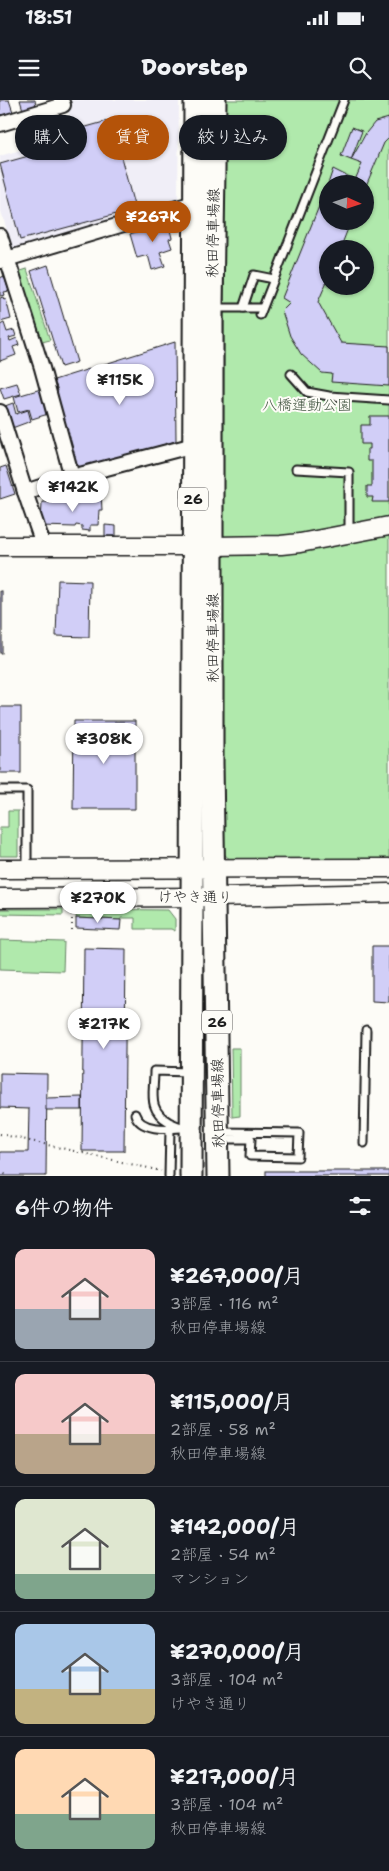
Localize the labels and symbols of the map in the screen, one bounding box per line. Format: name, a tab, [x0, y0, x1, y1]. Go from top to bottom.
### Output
north arrow	[319, 175, 374, 230]
street label: 秋田停車場線	[202, 188, 224, 278]
pin: ¥267K	[118, 200, 188, 243]
pin: ¥115K	[85, 364, 155, 406]
park label: 八橋運動公園	[262, 395, 352, 415]
pin: ¥142K	[38, 470, 108, 513]
road number: 26	[178, 488, 208, 510]
street label: 秋田停車場線	[203, 593, 223, 683]
pin: ¥308K	[69, 722, 139, 765]
pin: ¥270K	[63, 882, 133, 924]
street label: けやき通り	[157, 887, 233, 907]
pin: ¥217K	[69, 1008, 139, 1050]
road number: 26	[202, 1010, 232, 1034]
street label: 秋田停車場線	[207, 1058, 229, 1148]

